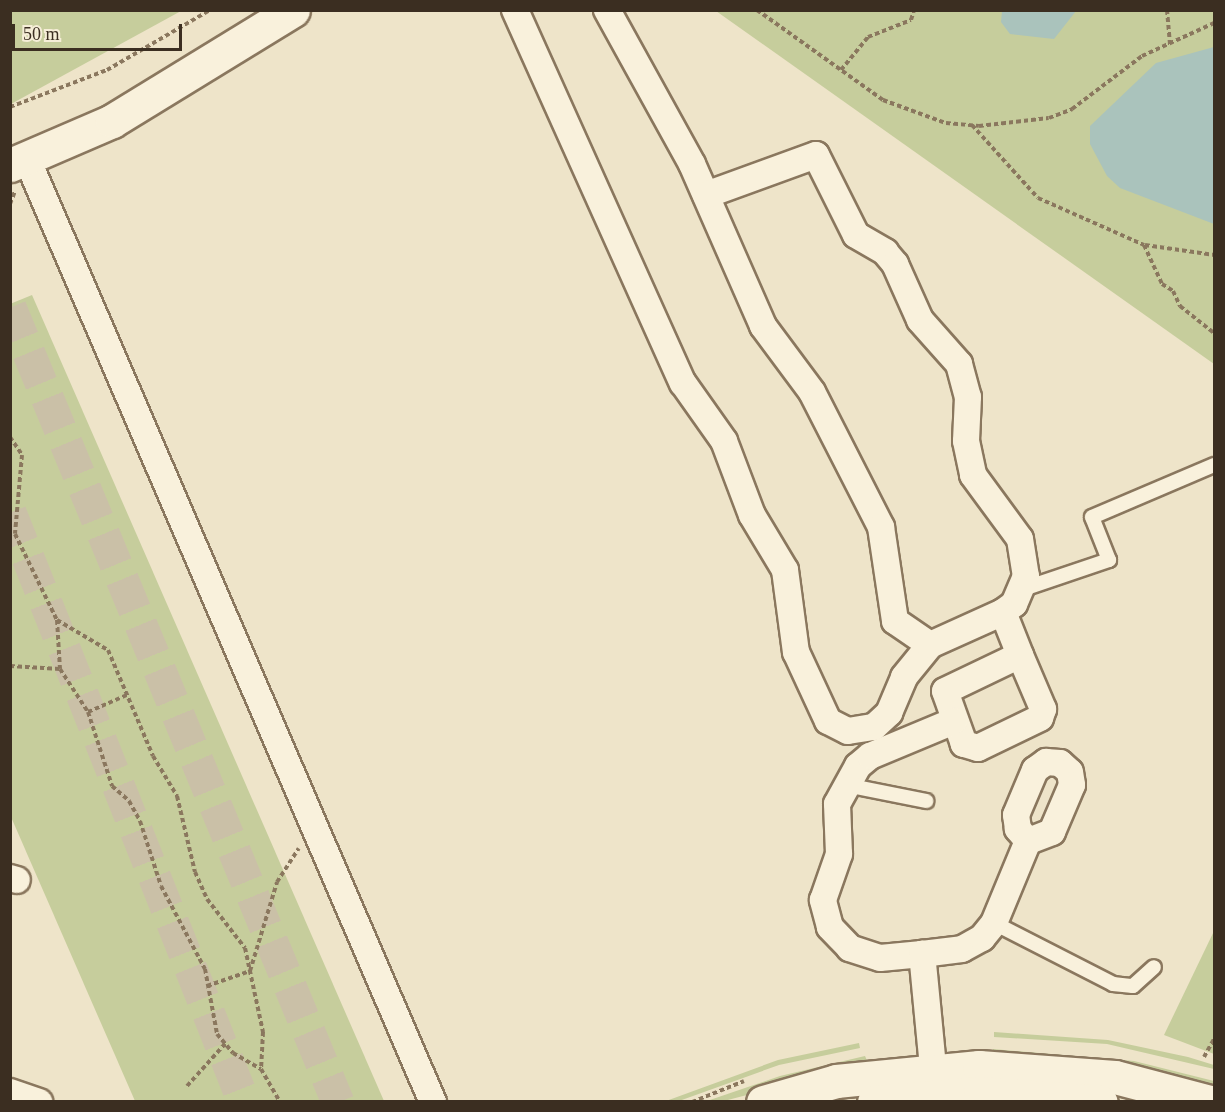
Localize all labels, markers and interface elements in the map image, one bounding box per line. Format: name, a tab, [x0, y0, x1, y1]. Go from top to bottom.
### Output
scale bar	[15, 12, 184, 50]
text: 50 m	[23, 24, 60, 44]

